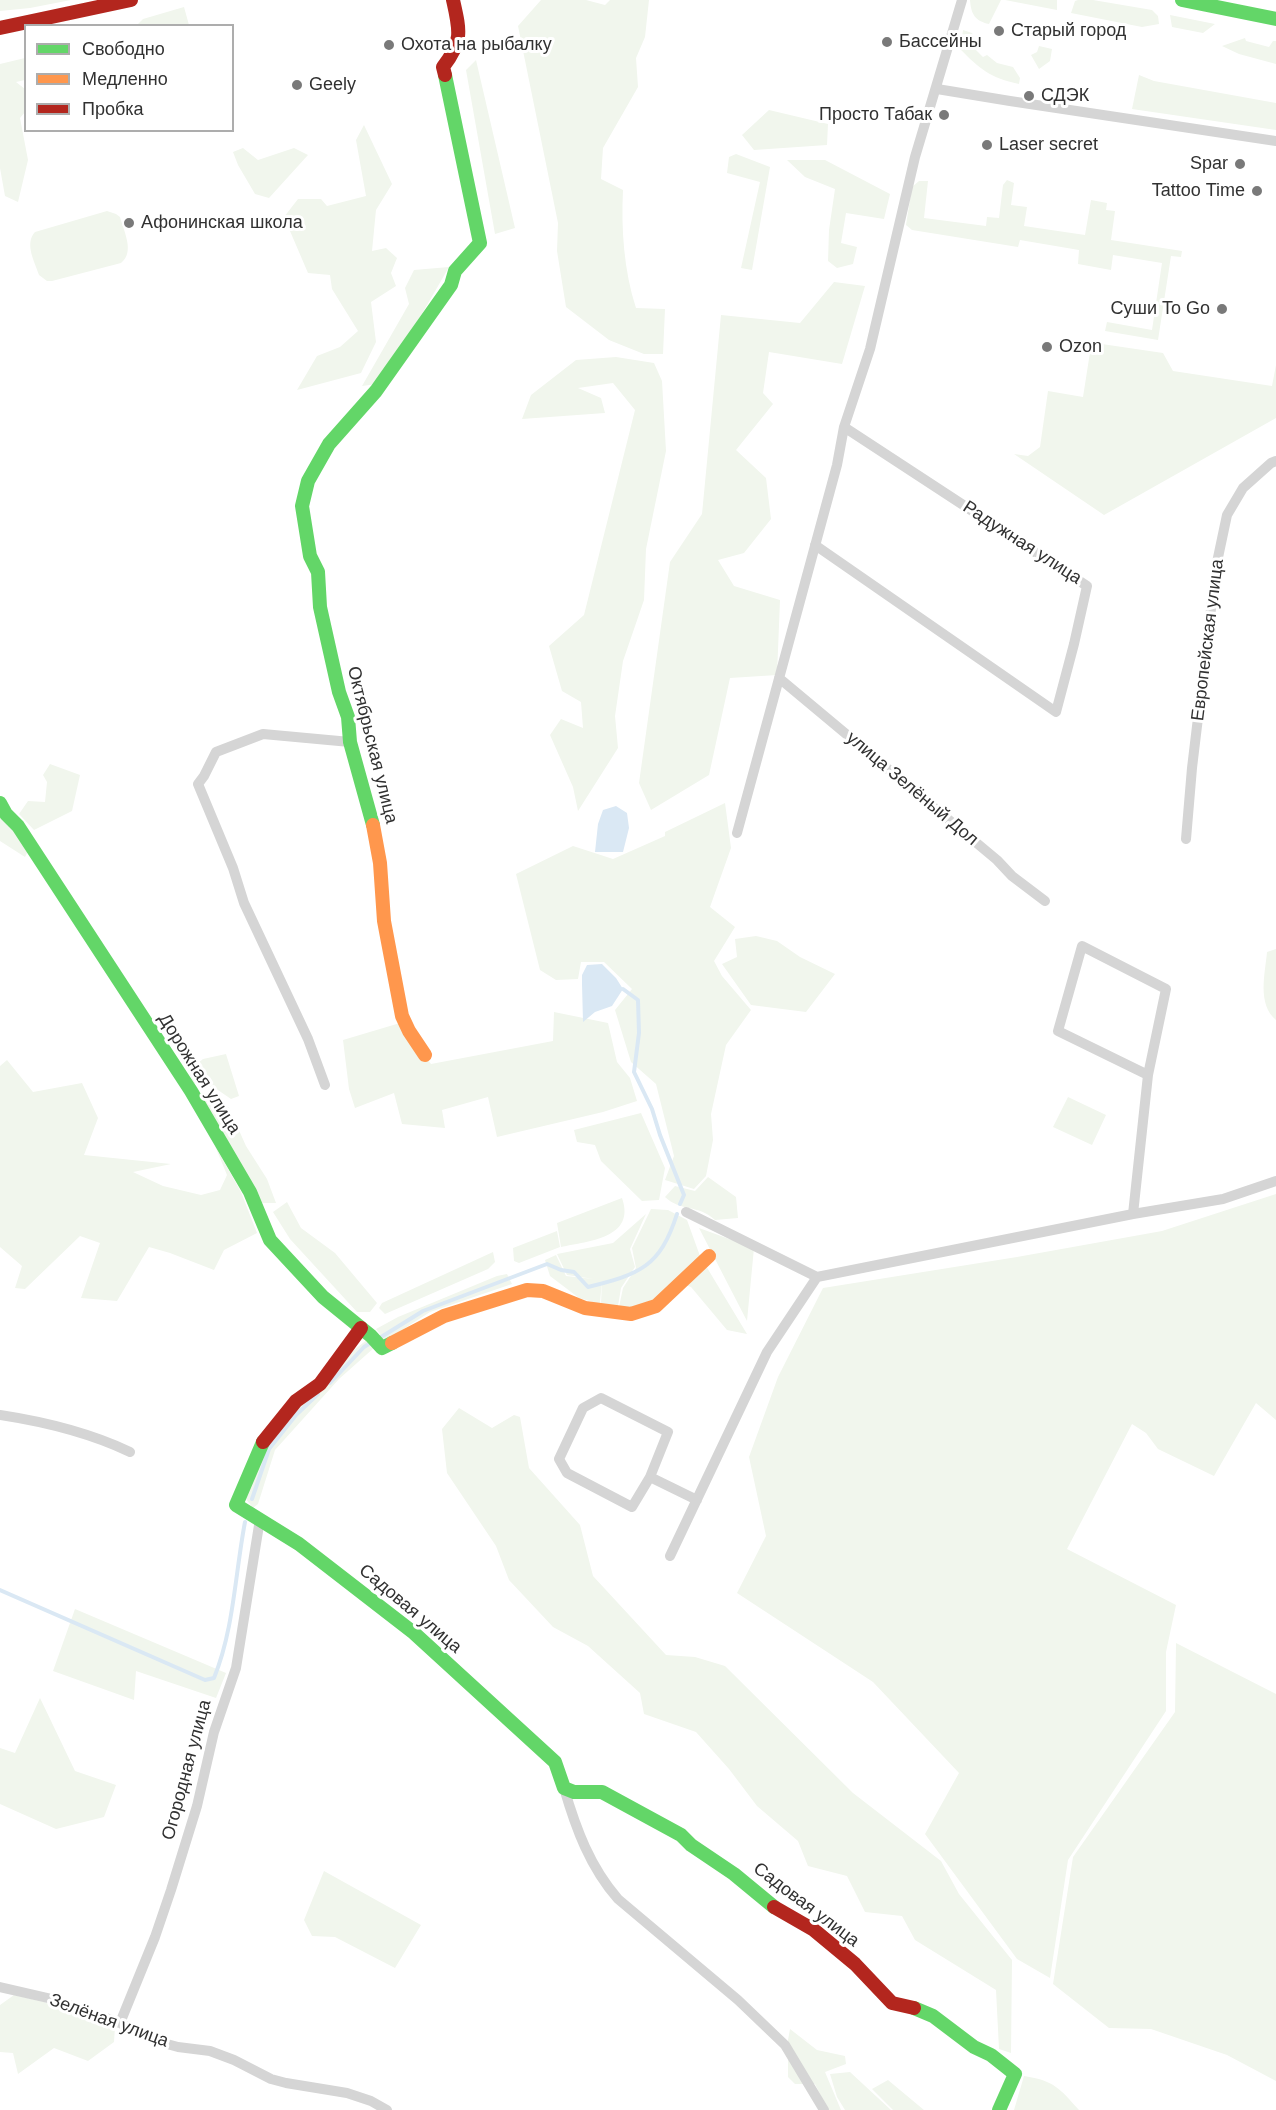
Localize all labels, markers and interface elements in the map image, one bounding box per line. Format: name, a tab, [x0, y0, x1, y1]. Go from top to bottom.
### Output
place label: Старый город	[1011, 20, 1126, 42]
legend	[24, 24, 234, 132]
marker: Старый город	[992, 24, 1006, 38]
place label: Бассейны	[899, 31, 982, 53]
place label: Охота на рыбалку	[401, 34, 552, 56]
marker: Бассейны	[880, 35, 894, 49]
marker: Охота на рыбалку	[382, 38, 396, 52]
text: Свободно	[82, 39, 165, 59]
text: Медленно	[82, 69, 168, 89]
place label: Geely	[309, 74, 356, 96]
marker: Geely	[290, 78, 304, 92]
place label: СДЭК	[1041, 85, 1089, 107]
marker: СДЭК	[1022, 89, 1036, 103]
text: Пробка	[82, 99, 144, 119]
place label: Просто Табак	[819, 104, 932, 126]
marker: Просто Табак	[937, 108, 951, 122]
place label: Laser secret	[999, 134, 1098, 156]
marker: Laser secret	[980, 138, 994, 152]
place label: Spar	[1190, 153, 1228, 175]
marker: Spar	[1233, 157, 1247, 171]
place label: Tattoo Time	[1152, 180, 1245, 202]
marker: Tattoo Time	[1250, 184, 1264, 198]
place label: Афонинская школа	[141, 212, 303, 234]
marker: Афонинская школа	[122, 216, 136, 230]
place label: Суши To Go	[1110, 298, 1210, 320]
marker: Суши To Go	[1215, 302, 1229, 316]
place label: Ozon	[1059, 336, 1102, 358]
marker: Ozon	[1040, 340, 1054, 354]
street label: Радужная улица	[959, 497, 1085, 589]
street label: Европейская улица	[1187, 558, 1229, 722]
street label: Октябрьская улица	[342, 664, 402, 826]
street label: улица Зелёный Дол	[842, 727, 982, 851]
street label: Дорожная улица	[153, 1010, 245, 1138]
street label: Садовая улица	[354, 1560, 466, 1658]
street label: Огородная улица	[158, 1697, 216, 1843]
street label: Садовая улица	[749, 1858, 863, 1952]
street label: Зелёная улица	[47, 1989, 171, 2053]

